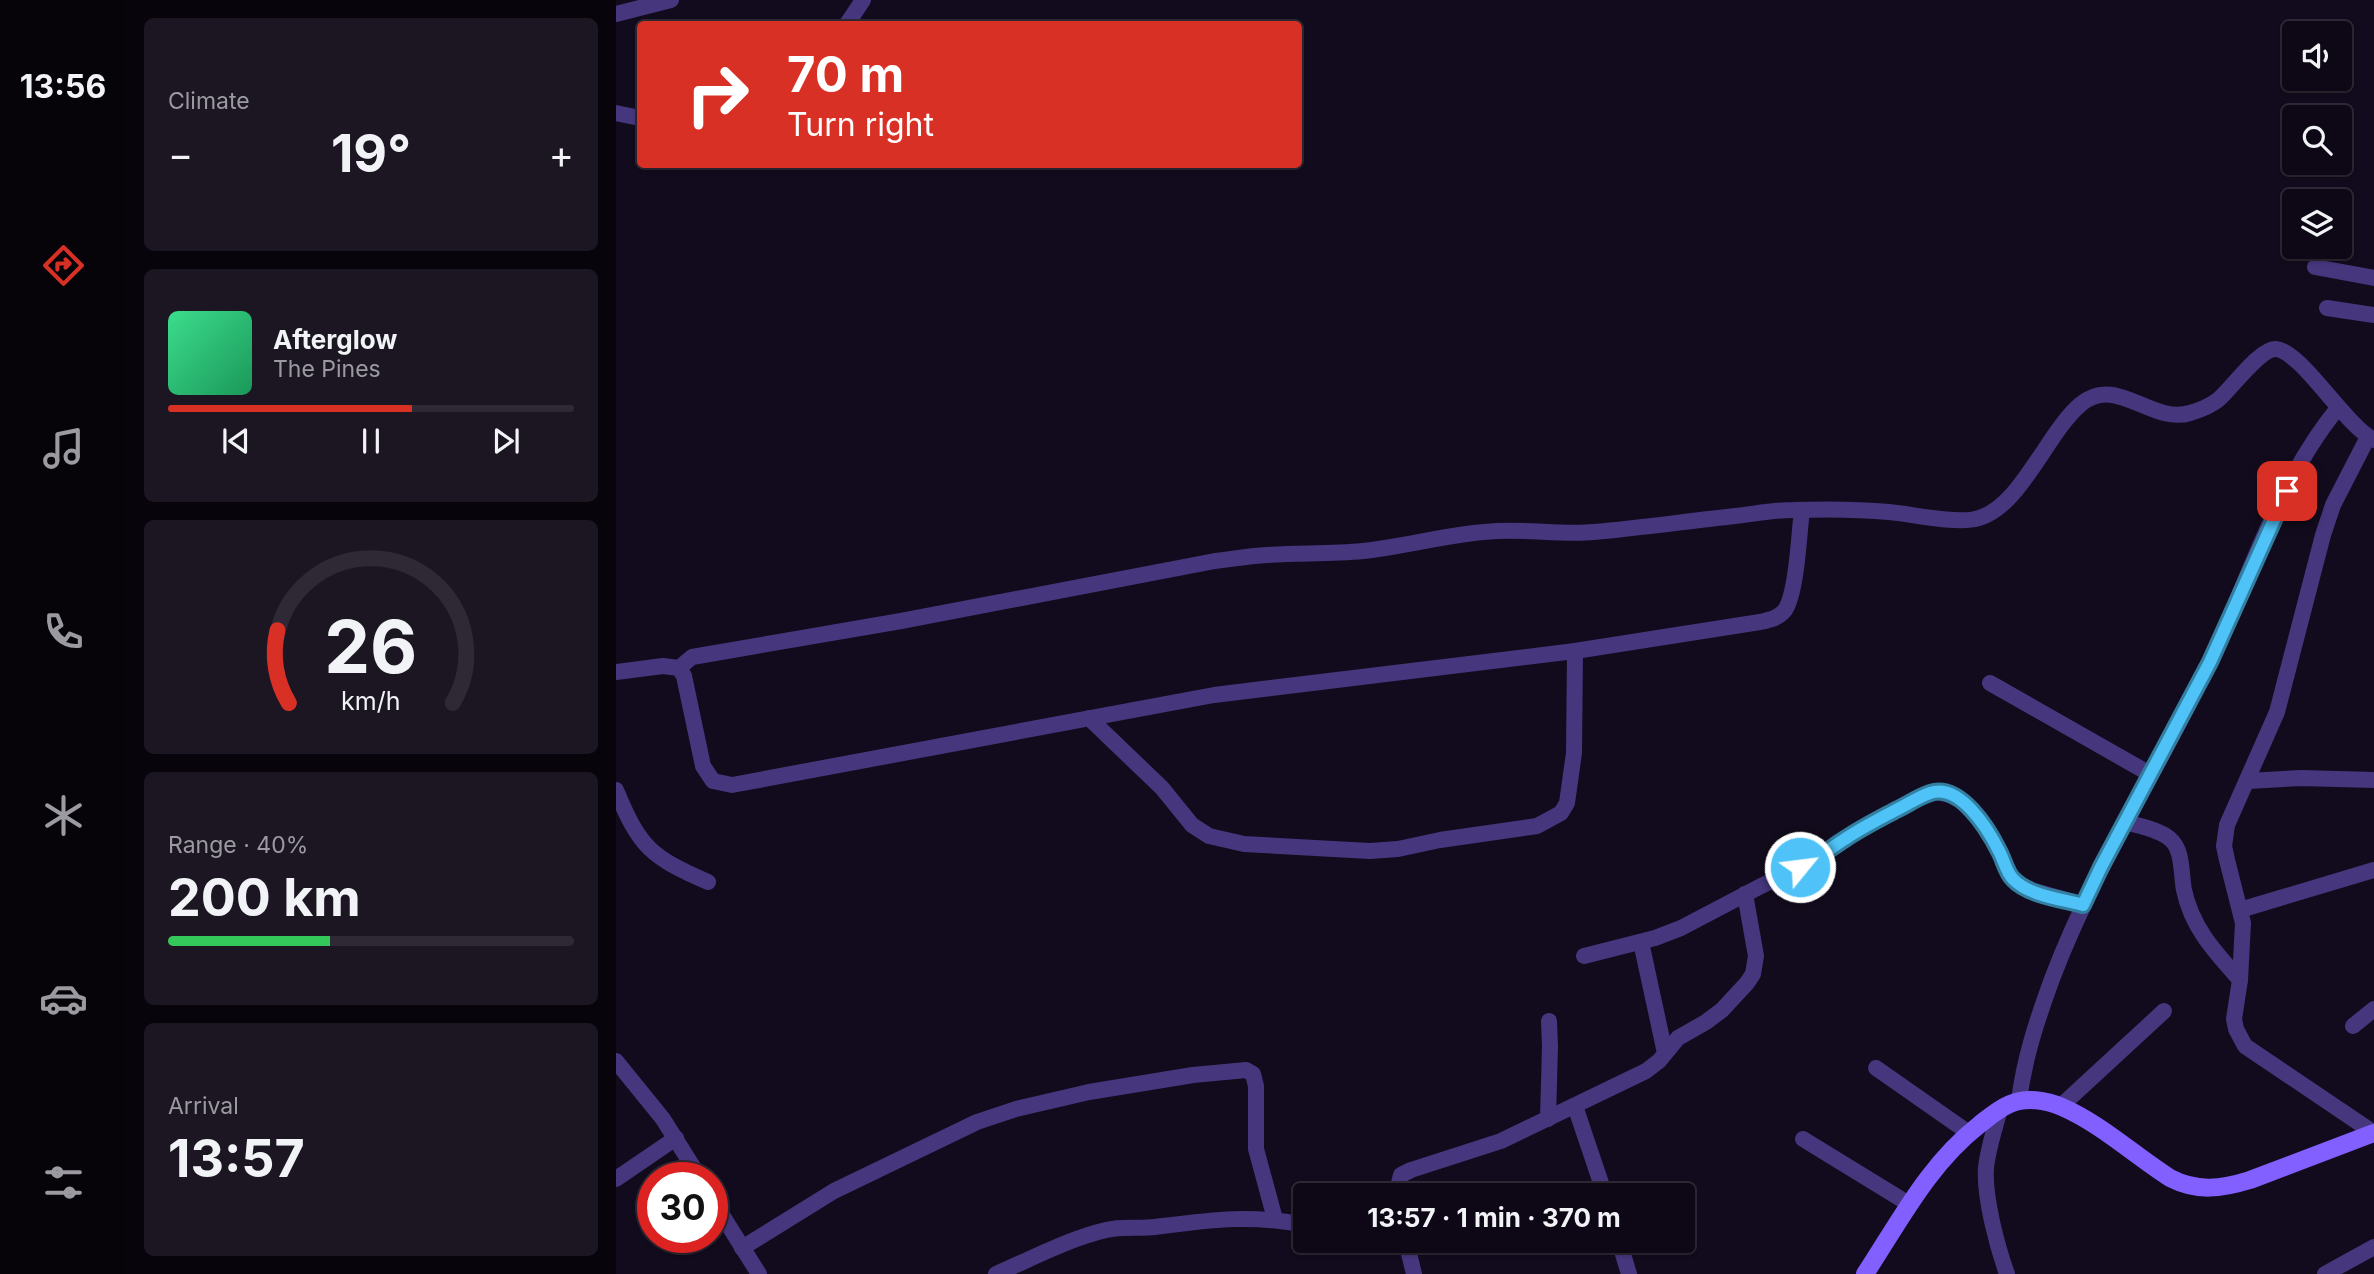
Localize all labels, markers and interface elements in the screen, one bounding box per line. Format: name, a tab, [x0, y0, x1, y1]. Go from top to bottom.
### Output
map controls	[2282, 21, 2352, 259]
button: sound	[2282, 21, 2352, 91]
text: 70 m	[787, 45, 904, 104]
icon: right	[672, 49, 763, 140]
text: 13:56	[20, 67, 106, 106]
text: Climate	[168, 87, 250, 115]
text: Turn right	[787, 105, 934, 144]
button: search	[2282, 105, 2352, 175]
text: 19°	[331, 122, 411, 185]
text: −	[168, 131, 193, 177]
text: +	[549, 131, 574, 177]
button: layers	[2282, 189, 2352, 259]
icon: directions	[39, 241, 88, 290]
text: Afterglow	[273, 324, 397, 355]
text: The Pines	[273, 355, 381, 383]
icon: previous	[217, 422, 255, 460]
icon: pause	[352, 422, 390, 460]
icon: next	[487, 422, 525, 460]
icon: music	[39, 424, 88, 473]
pin	[2257, 461, 2317, 521]
icon: arrive	[2268, 472, 2306, 510]
text: 26	[324, 602, 418, 691]
icon: phone	[39, 607, 88, 656]
text: km/h	[341, 686, 401, 716]
icon: climate	[39, 791, 88, 840]
position arrow	[1763, 830, 1837, 904]
text: Range · 40%	[168, 831, 308, 859]
text: 200 km	[168, 866, 361, 929]
icon: car	[39, 974, 88, 1023]
text: Arrival	[168, 1092, 239, 1120]
text: 13:57	[168, 1127, 305, 1190]
icon: filters	[39, 1158, 88, 1207]
speed limit sign: 30	[637, 1162, 728, 1253]
text: 13:57 · 1 min · 370 m	[1367, 1202, 1621, 1233]

